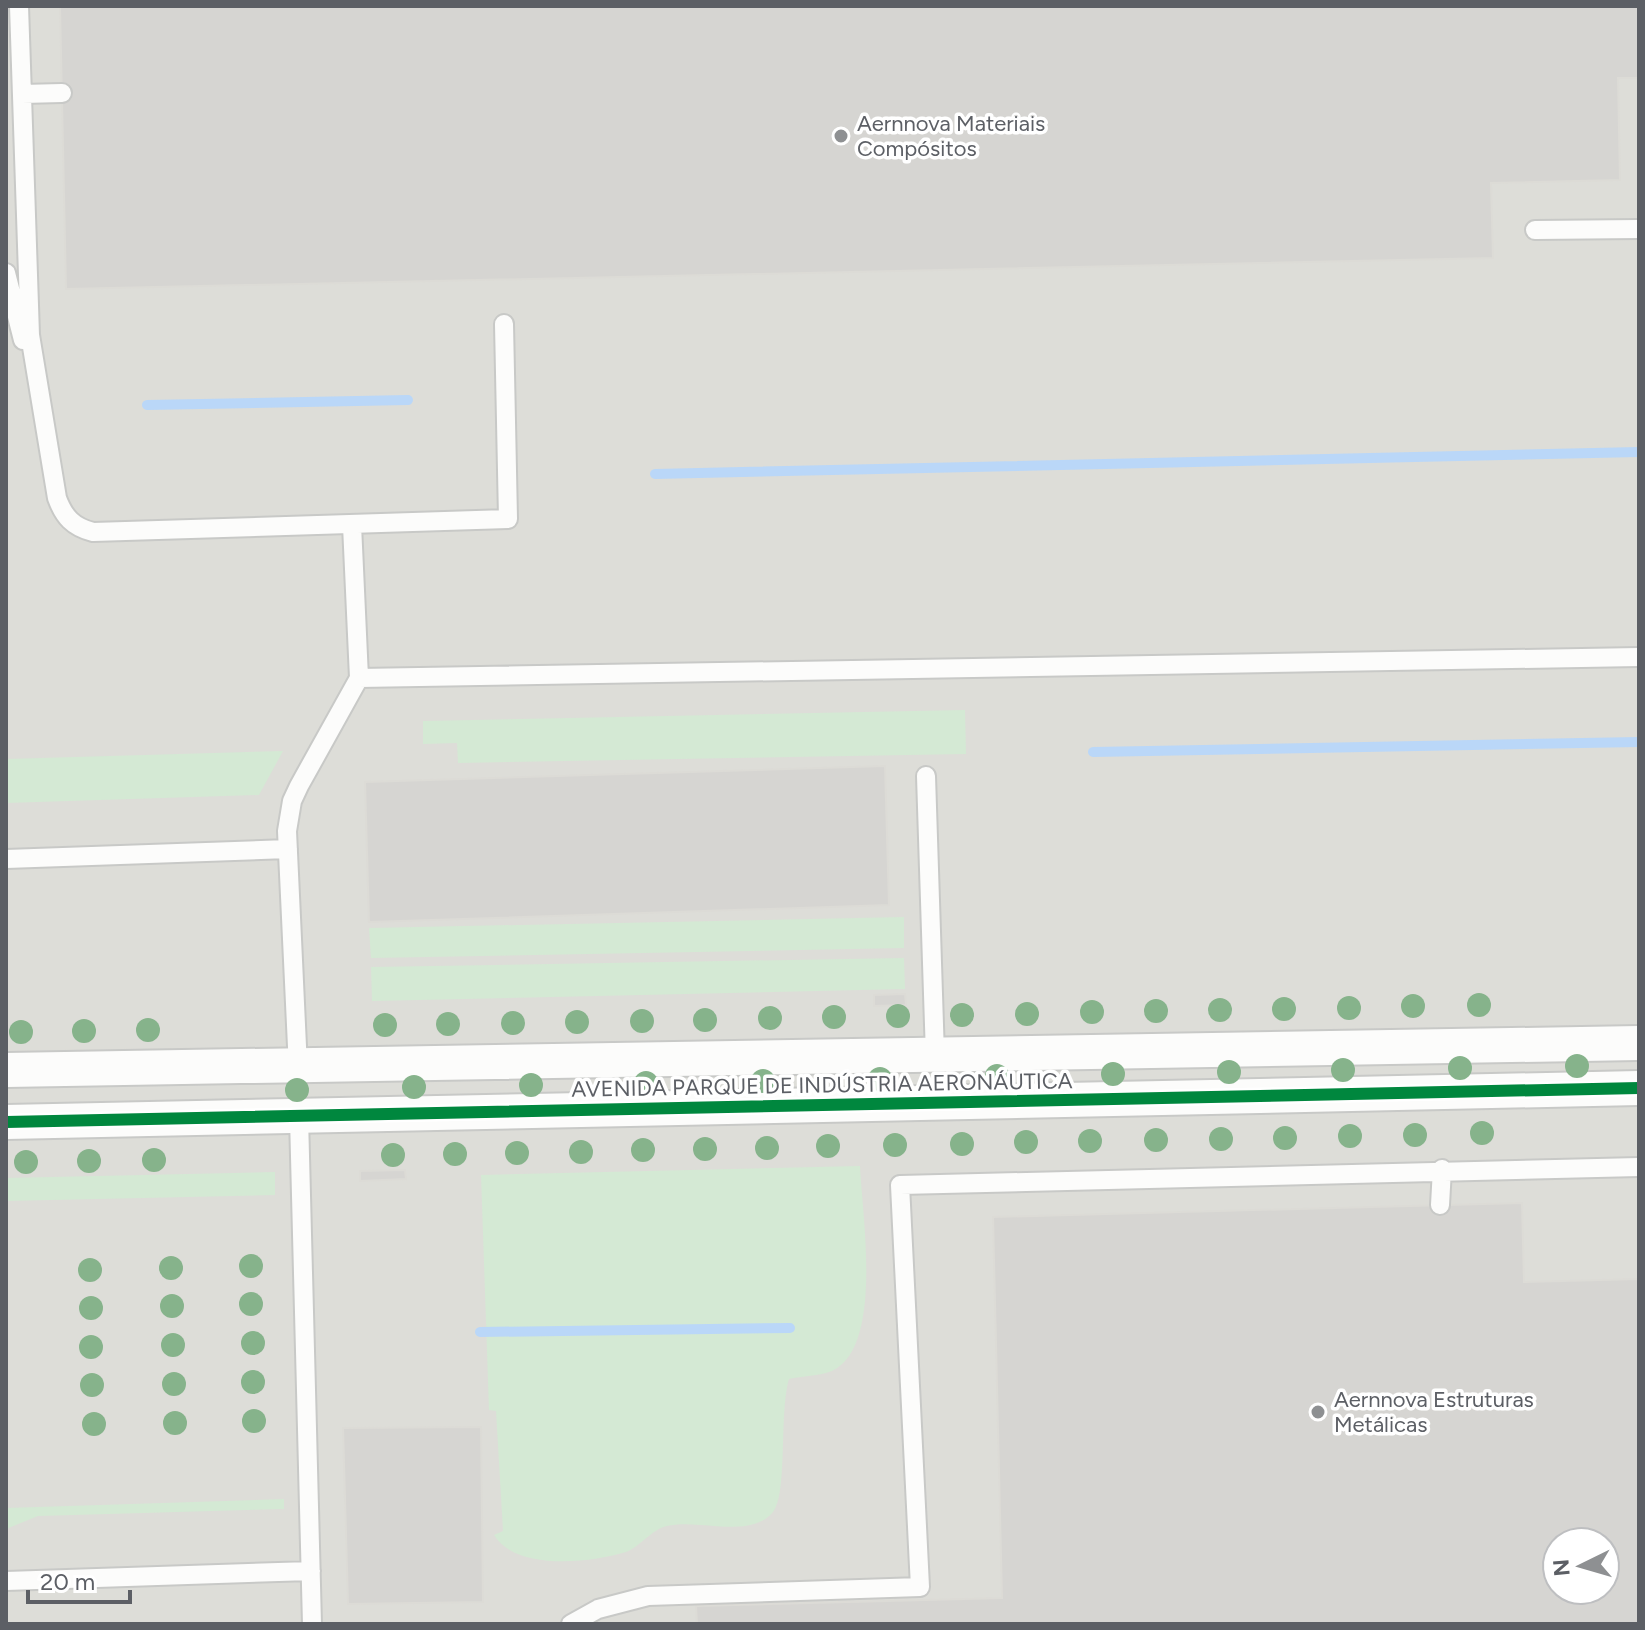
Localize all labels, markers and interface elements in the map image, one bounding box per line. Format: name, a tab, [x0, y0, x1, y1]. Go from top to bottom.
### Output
place label: Aernnova Materiais Compósitos	[857, 110, 1045, 162]
marker: Aernnova Materiais Compósitos	[832, 127, 850, 145]
street label: AVENIDA PARQUE DE INDÚSTRIA AERONÁUTICA	[571, 1067, 1073, 1103]
place label: Aernnova Estruturas Metálicas	[1334, 1386, 1534, 1438]
marker: Aernnova Estruturas Metálicas	[1309, 1403, 1327, 1421]
north arrow	[1541, 1526, 1621, 1606]
scale bar	[28, 1554, 130, 1604]
text: N	[1547, 1558, 1576, 1577]
text: 20 m	[40, 1567, 95, 1596]

